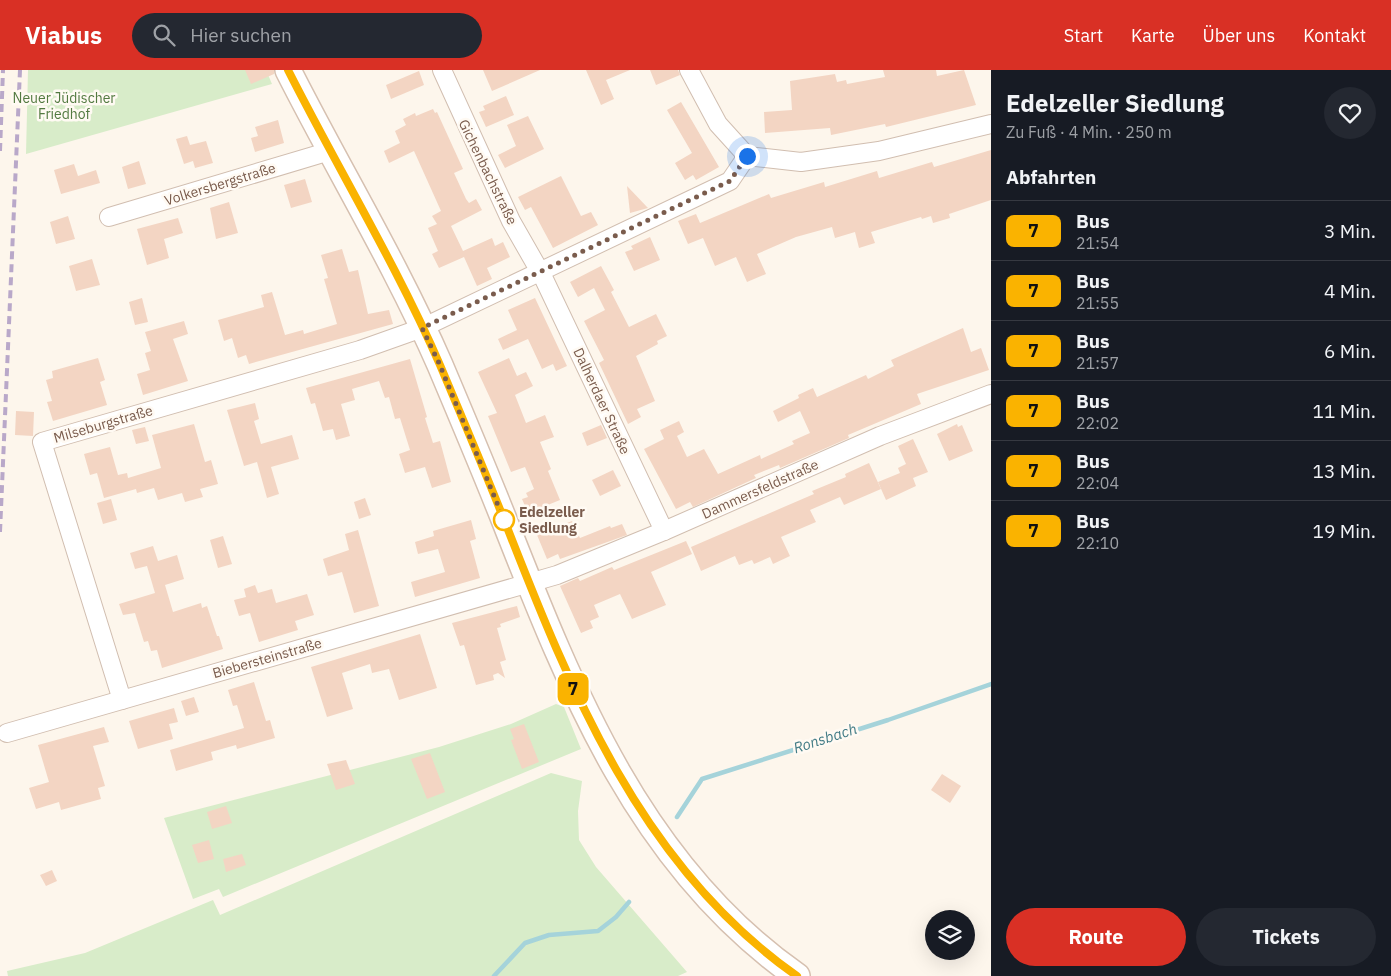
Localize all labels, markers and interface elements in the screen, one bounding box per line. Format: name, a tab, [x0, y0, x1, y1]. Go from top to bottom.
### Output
search box	[132, 13, 482, 58]
text: Viabus	[25, 19, 102, 51]
icon: search	[150, 21, 178, 49]
text: Hier suchen	[190, 23, 292, 47]
text: Start	[1064, 24, 1103, 47]
text: Karte	[1131, 24, 1175, 47]
text: Über uns	[1203, 24, 1275, 47]
text: Kontakt	[1303, 24, 1366, 47]
text: Edelzeller Siedlung	[1006, 87, 1224, 119]
button: heart	[1324, 87, 1376, 139]
park label: Neuer Jüdischer Friedhof	[12, 89, 116, 123]
street label: Gichenbachstraße	[455, 116, 521, 228]
text: Zu Fuß · 4 Min. · 250 m	[1006, 122, 1172, 142]
your location	[735, 144, 760, 169]
street label: Volkersbergstraße	[162, 158, 278, 209]
text: Abfahrten	[1006, 165, 1096, 189]
text: Bus	[1076, 209, 1110, 233]
text: 7	[1028, 219, 1039, 242]
text: 3 Min.	[1324, 219, 1376, 243]
text: 21:54	[1076, 233, 1119, 253]
text: Bus	[1076, 269, 1110, 293]
text: 7	[1028, 279, 1039, 302]
text: 4 Min.	[1324, 279, 1376, 303]
text: 21:55	[1076, 293, 1119, 313]
text: Bus	[1076, 329, 1110, 353]
text: 7	[1028, 339, 1039, 362]
text: 6 Min.	[1324, 339, 1376, 363]
street label: Dalherdaer Straße	[569, 345, 635, 457]
text: 21:57	[1076, 353, 1119, 373]
text: Bus	[1076, 389, 1110, 413]
text: 7	[1028, 399, 1039, 422]
text: 11 Min.	[1313, 399, 1376, 423]
street label: Milseburgstraße	[51, 401, 155, 447]
text: 22:02	[1076, 413, 1119, 433]
text: Bus	[1076, 449, 1110, 473]
street label: Dammersfeldstraße	[699, 455, 821, 523]
text: 7	[1028, 459, 1039, 482]
text: 13 Min.	[1313, 459, 1376, 483]
text: 22:04	[1076, 473, 1119, 493]
place label: Edelzeller Siedlung	[519, 503, 585, 537]
marker: Edelzeller Siedlung	[493, 509, 515, 531]
text: Bus	[1076, 509, 1110, 533]
text: 7	[1028, 519, 1039, 542]
text: 19 Min.	[1313, 519, 1376, 543]
text: 22:10	[1076, 533, 1119, 553]
street label: Biebersteinstraße	[210, 634, 324, 682]
line badge: 7	[557, 673, 589, 705]
text: 7	[568, 677, 578, 700]
water label: Ronsbach	[791, 719, 859, 757]
button: Route	[1006, 908, 1186, 966]
button: Tickets	[1196, 908, 1376, 966]
map controls	[925, 910, 975, 960]
button: layers	[925, 910, 975, 960]

